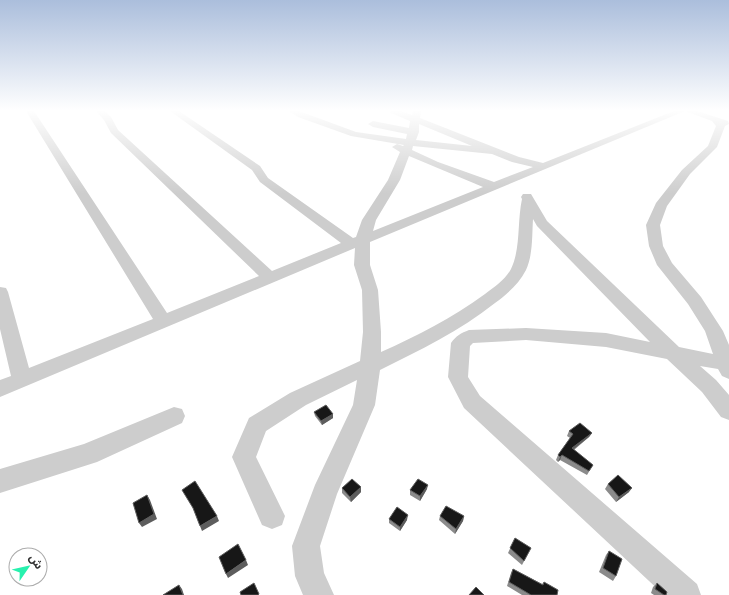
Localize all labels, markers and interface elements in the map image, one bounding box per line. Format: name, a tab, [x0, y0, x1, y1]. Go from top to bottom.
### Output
north arrow	[8, 547, 48, 587]
text: ش	[26, 552, 45, 572]

